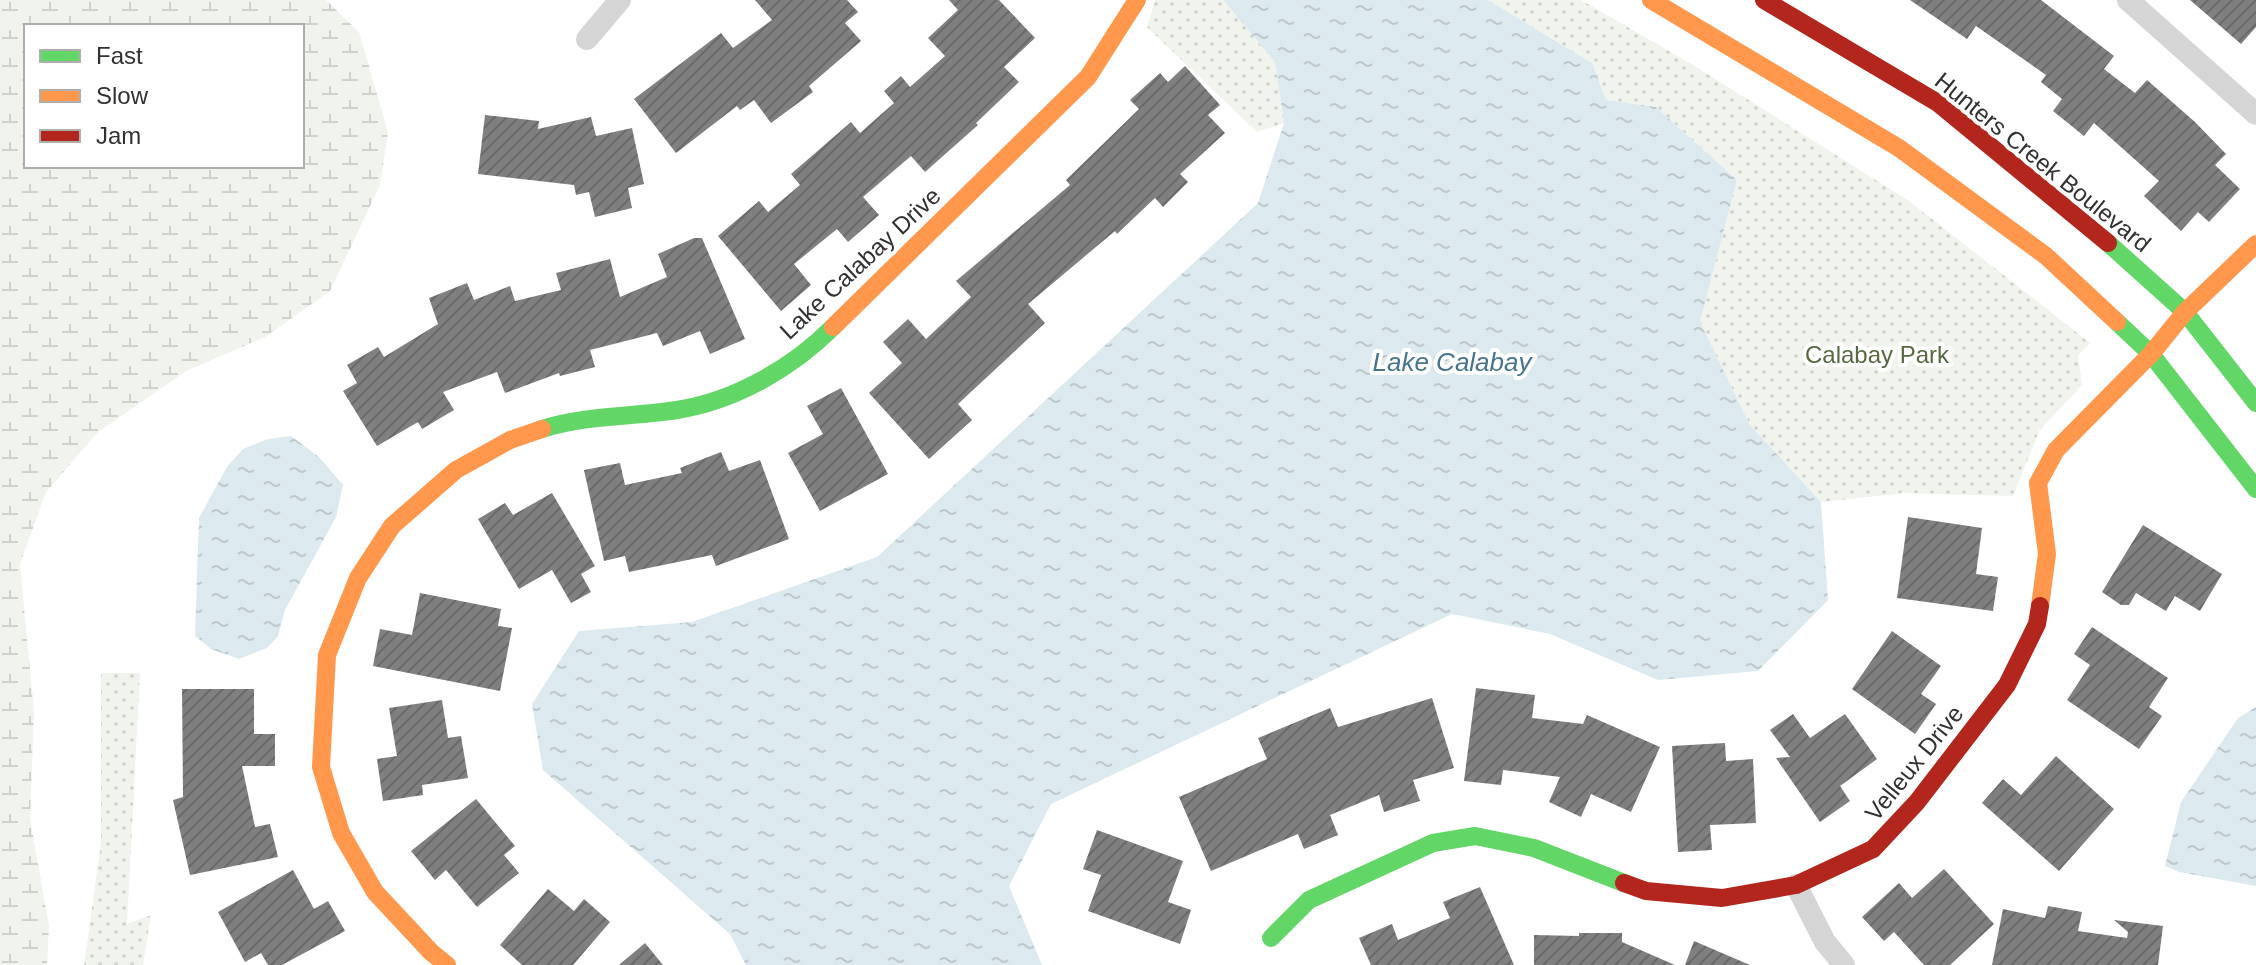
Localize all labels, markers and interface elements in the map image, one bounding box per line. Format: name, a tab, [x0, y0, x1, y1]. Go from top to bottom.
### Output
legend	[24, 24, 304, 168]
text: Fast	[96, 42, 143, 69]
street label: Hunters Creek Boulevard	[1930, 67, 2156, 257]
text: Slow	[96, 82, 149, 109]
text: Jam	[96, 122, 141, 149]
street label: Lake Calabay Drive	[774, 182, 946, 344]
park label: Calabay Park	[1805, 341, 1950, 368]
water label: Lake Calabay	[1373, 347, 1533, 377]
street label: Velleux Drive	[1859, 700, 1969, 826]

